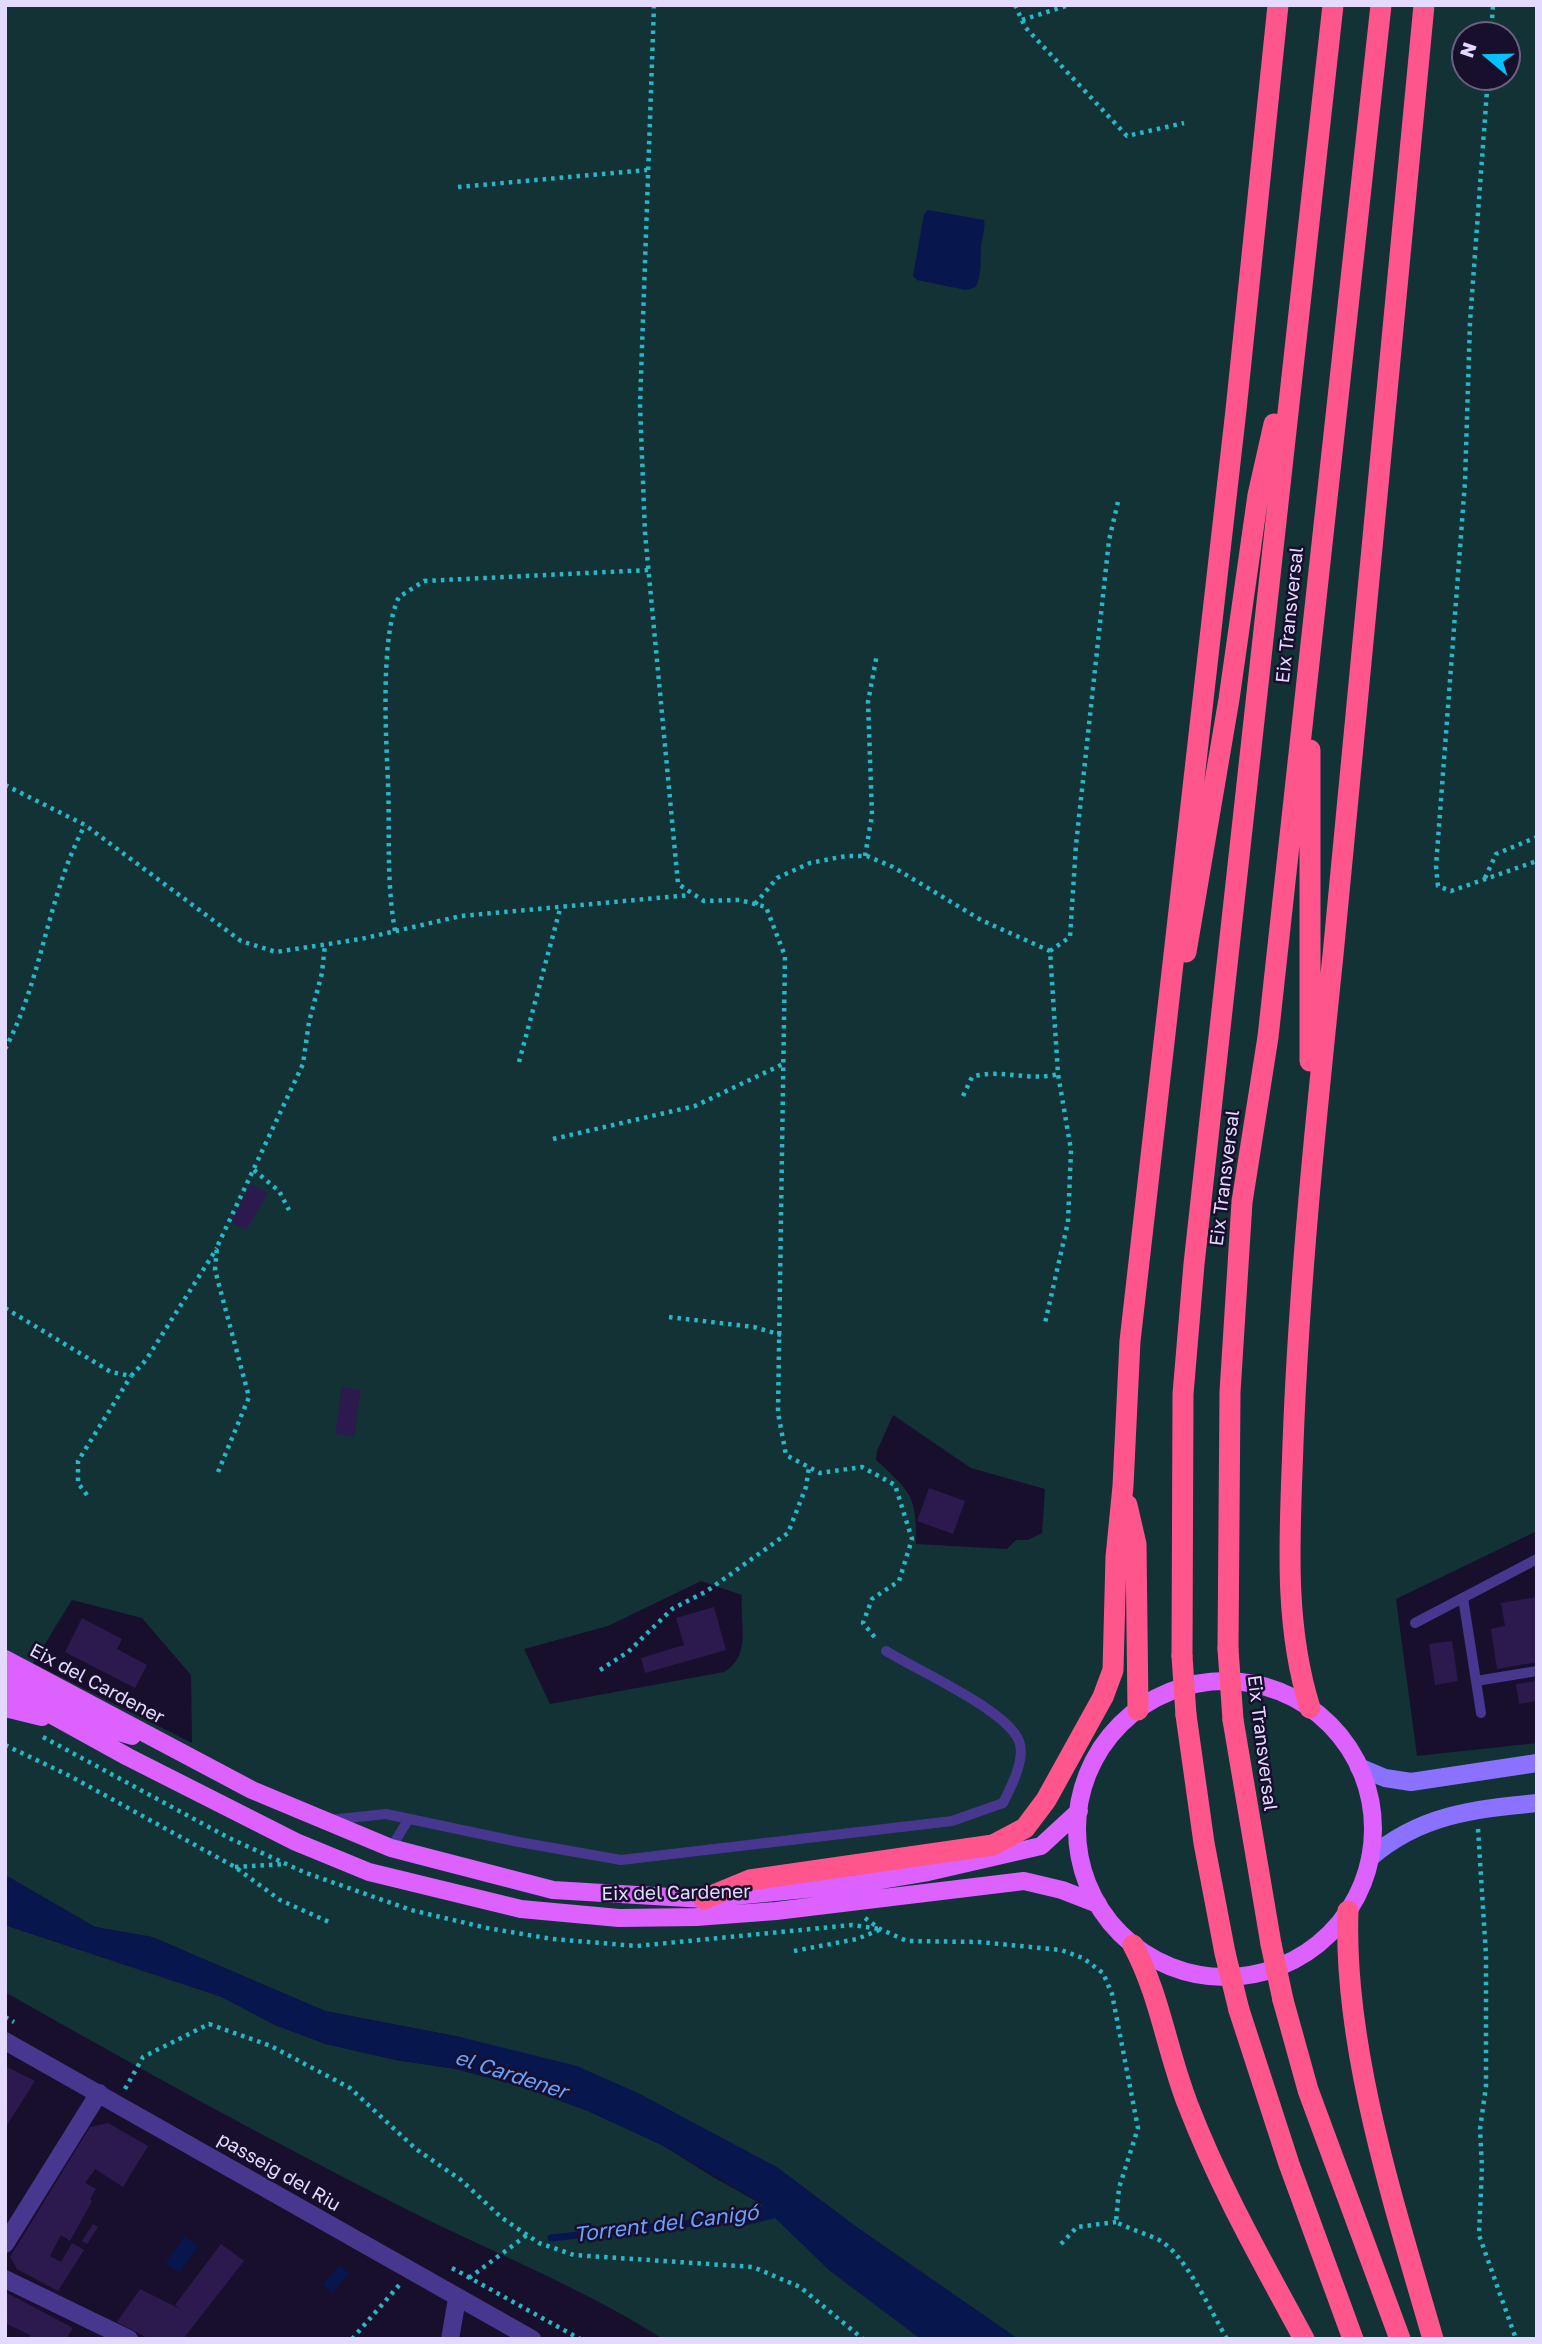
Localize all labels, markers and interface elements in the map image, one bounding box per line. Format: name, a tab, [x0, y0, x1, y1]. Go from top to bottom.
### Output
north arrow	[1451, 21, 1521, 91]
text: N	[1454, 39, 1481, 60]
street label: Eix Transversal	[1271, 546, 1309, 684]
street label: Eix Transversal	[1205, 1109, 1245, 1247]
street label: Eix del Cardener	[26, 1639, 168, 1729]
street label: Eix Transversal	[1242, 1674, 1282, 1812]
street label: Eix del Cardener	[601, 1880, 751, 1906]
water label: el Cardener	[452, 2045, 570, 2105]
street label: passeig del Riu	[213, 2128, 345, 2216]
water label: Torrent del Canigó	[572, 2200, 760, 2248]

